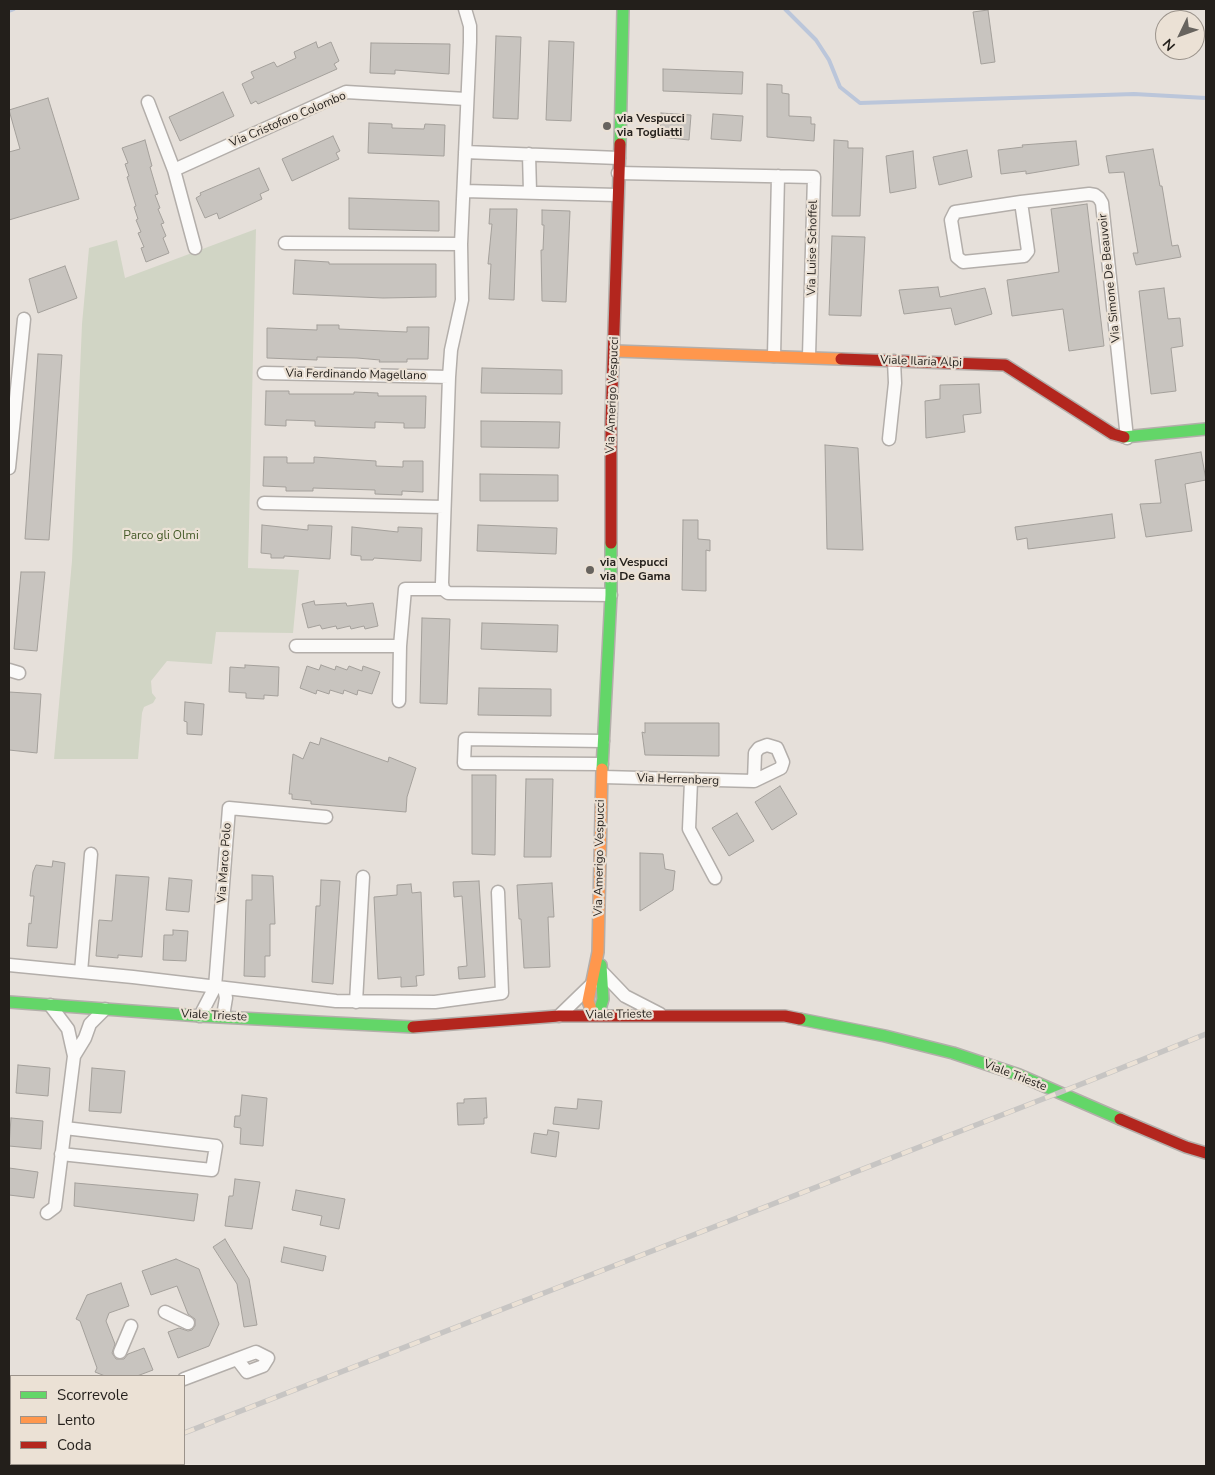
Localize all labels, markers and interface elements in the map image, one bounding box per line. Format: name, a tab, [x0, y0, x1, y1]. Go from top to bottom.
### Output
north arrow	[1155, 10, 1205, 60]
text: N	[1159, 34, 1180, 55]
street label: Via Cristoforo Colombo	[228, 89, 348, 151]
place label: via Vespucci via Togliatti	[617, 112, 685, 140]
marker: via Vespucci via Togliatti	[601, 120, 613, 132]
street label: Via Luise Schoffel	[805, 200, 821, 296]
street label: Via Simone De Beauvoir	[1096, 213, 1124, 343]
street label: Via Amerigo Vespucci	[604, 336, 622, 454]
street label: Viale Ilaria Alpi	[880, 353, 962, 371]
street label: Via Ferdinando Magellano	[285, 367, 427, 383]
park label: Parco gli Olmi	[123, 529, 199, 543]
place label: via Vespucci via De Gama	[600, 556, 671, 584]
marker: via Vespucci via De Gama	[584, 564, 596, 576]
street label: Via Herrenberg	[637, 771, 719, 789]
street label: Via Amerigo Vespucci	[592, 799, 608, 917]
street label: Via Marco Polo	[215, 822, 235, 904]
street label: Viale Trieste	[180, 1007, 248, 1025]
street label: Viale Trieste	[586, 1007, 652, 1023]
street label: Viale Trieste	[981, 1057, 1049, 1095]
legend	[10, 1375, 185, 1465]
text: Scorrevole	[57, 1385, 128, 1405]
text: Lento	[57, 1410, 95, 1430]
text: Coda	[57, 1435, 92, 1455]

